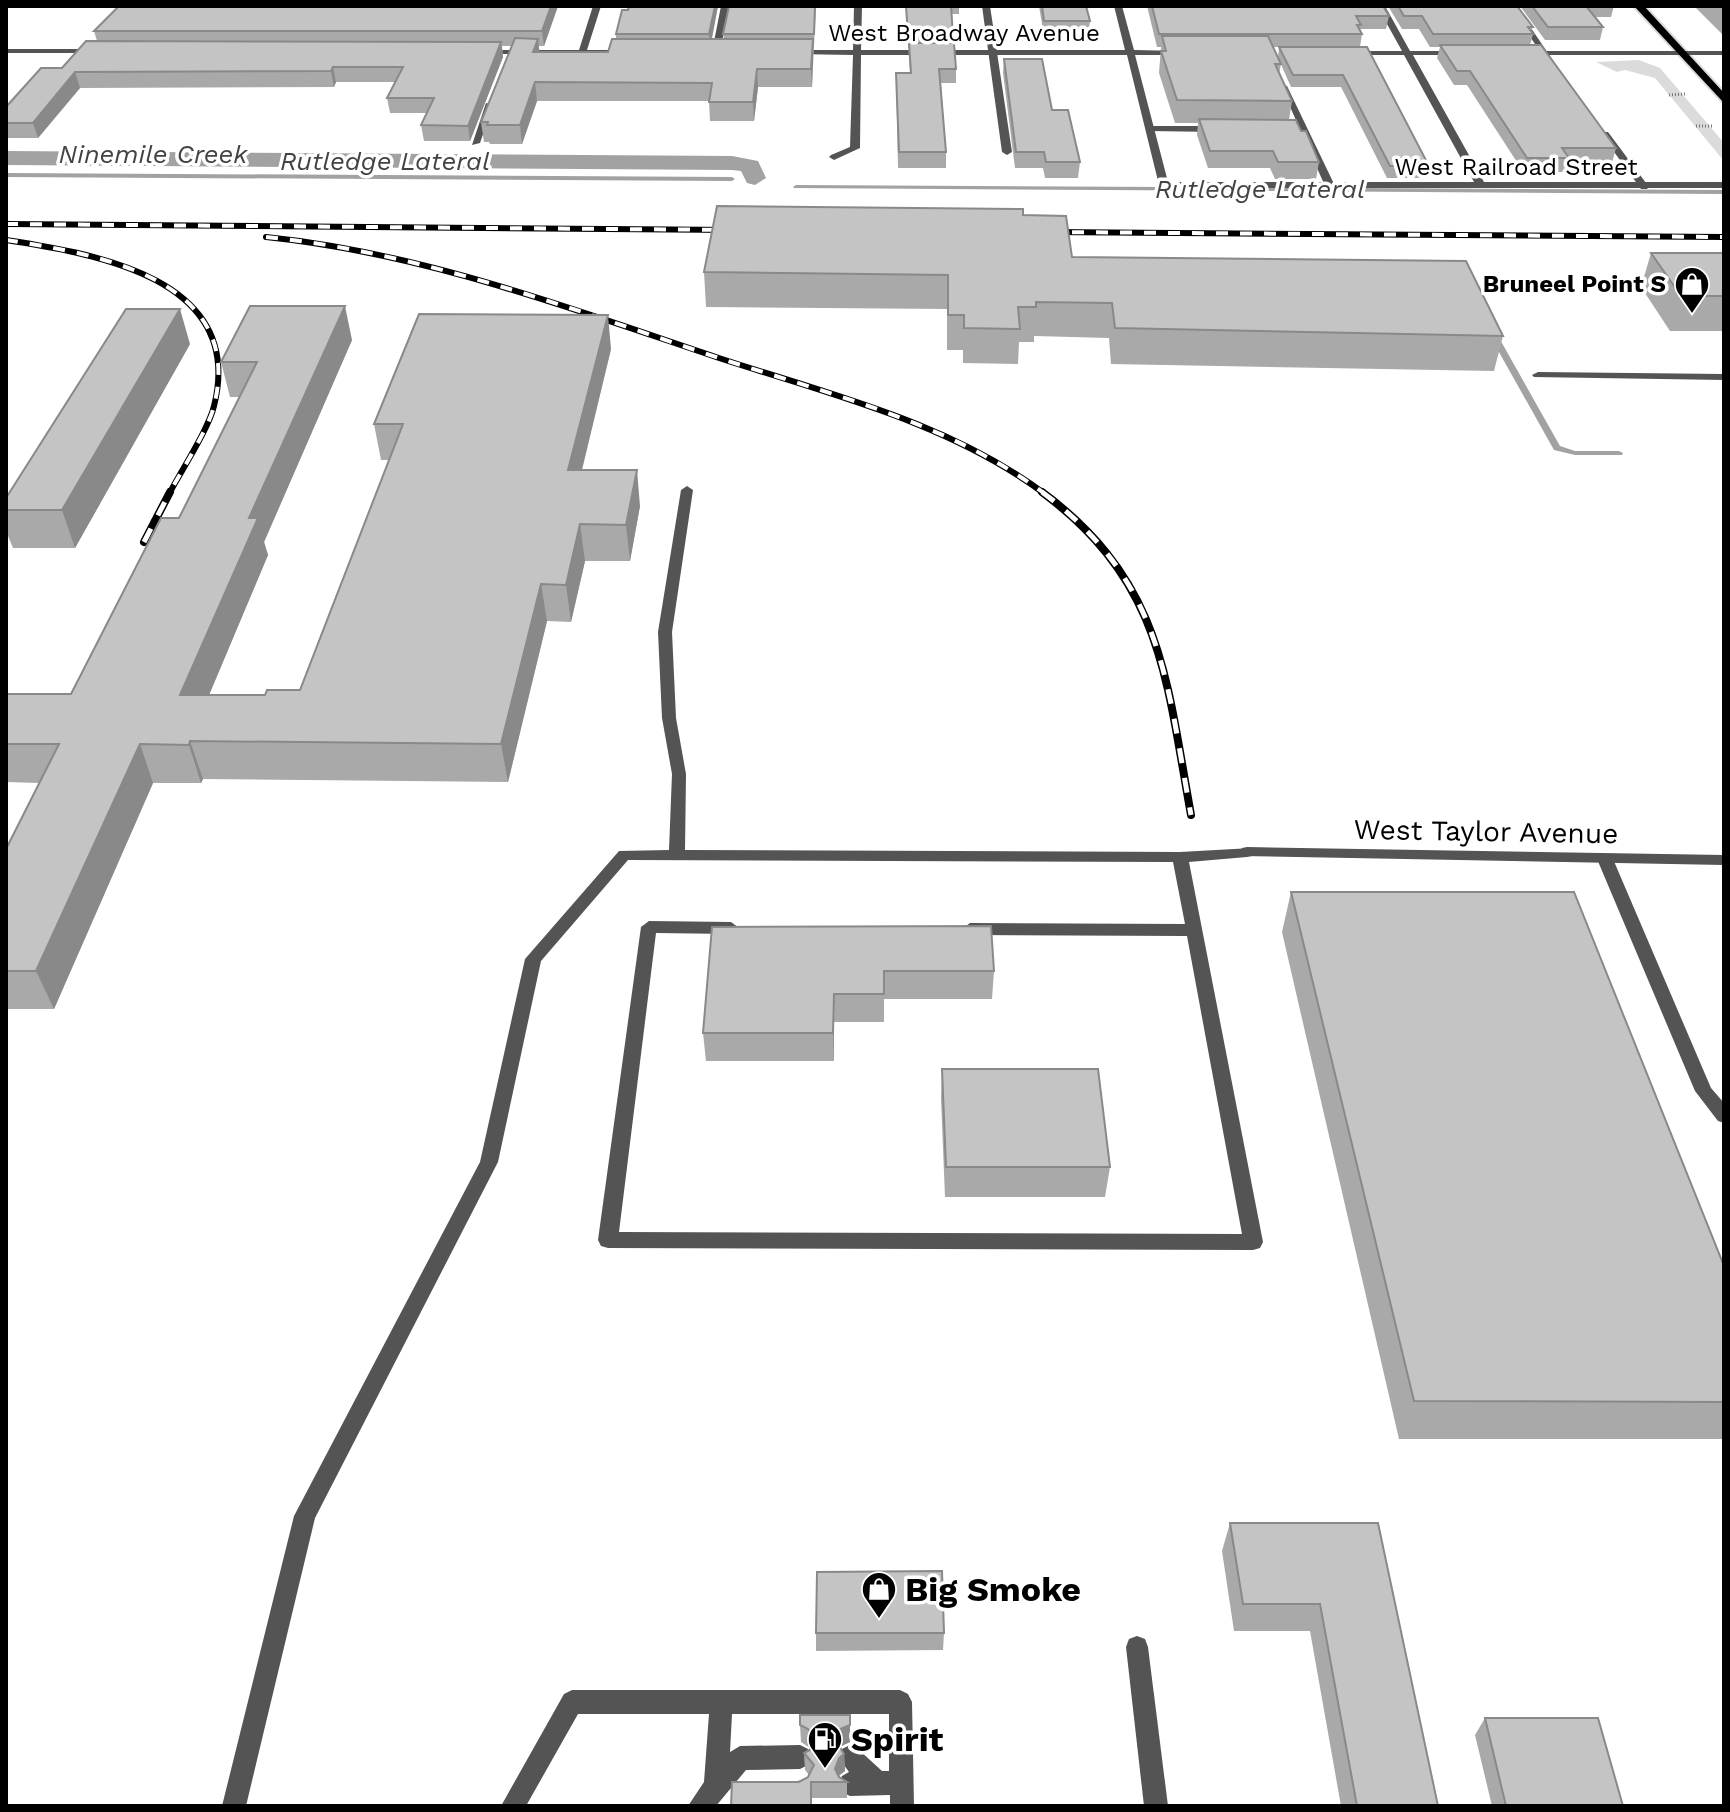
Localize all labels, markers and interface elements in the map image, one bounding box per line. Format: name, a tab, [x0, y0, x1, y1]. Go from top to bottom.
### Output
street label: West Broadway Avenue	[828, 19, 1100, 47]
water label: Ninemile Creek	[59, 139, 248, 169]
water label: Rutledge Lateral	[280, 146, 490, 176]
street label: West Railroad Street	[1394, 153, 1638, 181]
water label: Rutledge Lateral	[1155, 174, 1365, 204]
shop icon: Bruneel Point S	[1673, 265, 1711, 315]
place label: Bruneel Point S	[1483, 270, 1666, 298]
street label: West Taylor Avenue	[1353, 813, 1619, 850]
place label: Big Smoke	[905, 1569, 1081, 1609]
shop icon: Big Smoke	[860, 1570, 898, 1620]
place label: Spirit	[851, 1719, 944, 1759]
fuel station icon: Spirit	[806, 1720, 844, 1770]

